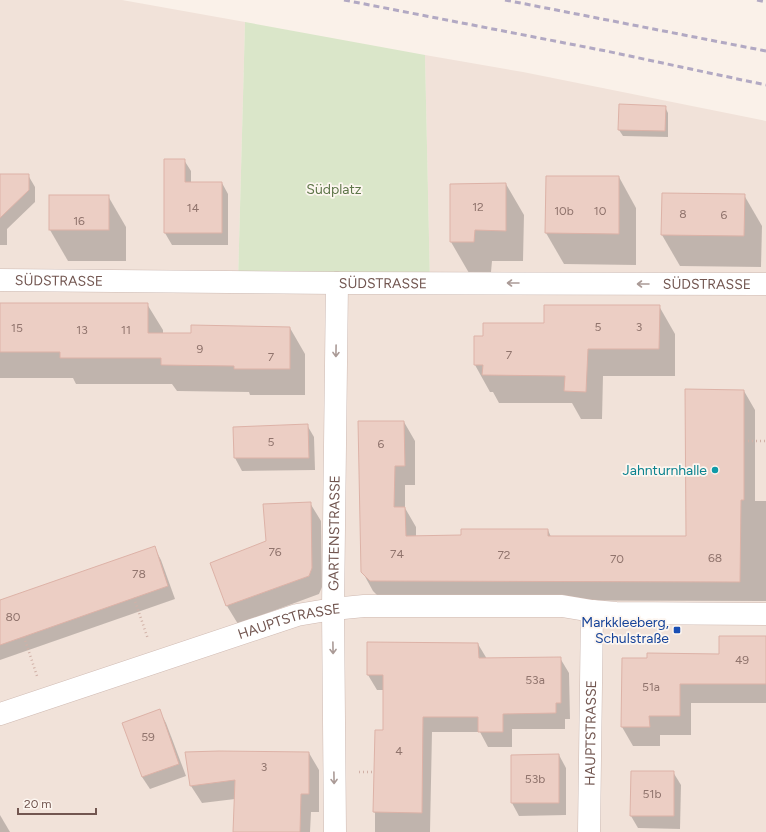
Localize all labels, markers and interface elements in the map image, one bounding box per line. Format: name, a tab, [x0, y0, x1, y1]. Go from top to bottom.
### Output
park label: Südplatz	[306, 181, 362, 198]
house number: 12	[472, 200, 484, 214]
house number: 14	[187, 201, 200, 215]
house number: 10b	[554, 204, 574, 218]
house number: 10	[594, 204, 607, 218]
house number: 8	[679, 207, 687, 221]
house number: 6	[721, 208, 728, 222]
house number: 16	[73, 214, 85, 228]
street label: SÜDSTRASSE	[15, 272, 103, 289]
street label: SÜDSTRASSE	[339, 275, 427, 292]
street label: SÜDSTRASSE	[663, 275, 751, 292]
one-way arrow	[507, 279, 520, 287]
one-way arrow	[637, 280, 650, 288]
house number: 5	[595, 320, 602, 334]
house number: 3	[636, 320, 642, 334]
house number: 15	[11, 321, 23, 335]
house number: 13	[76, 323, 88, 337]
house number: 11	[121, 323, 131, 337]
house number: 9	[197, 342, 204, 356]
one-way arrow	[332, 344, 340, 357]
house number: 7	[506, 348, 513, 362]
house number: 7	[268, 350, 275, 364]
house number: 5	[268, 435, 275, 449]
house number: 6	[378, 437, 385, 451]
place label: Jahnturnhalle	[623, 462, 707, 479]
marker: Jahnturnhalle	[710, 465, 720, 475]
street label: GARTENSTRASSE	[325, 475, 343, 591]
house number: 76	[268, 545, 282, 559]
house number: 74	[390, 547, 404, 561]
house number: 72	[497, 548, 511, 562]
house number: 68	[708, 551, 722, 565]
house number: 70	[610, 552, 624, 566]
house number: 78	[132, 567, 146, 581]
street label: HAUPTSTRASSE	[235, 600, 341, 643]
house number: 80	[5, 610, 21, 624]
place label: Markkleeberg, Schulstraße	[581, 614, 669, 647]
marker: Markkleeberg, Schulstraße	[672, 625, 682, 635]
one-way arrow	[329, 641, 337, 654]
house number: 49	[735, 653, 749, 667]
house number: 53a	[525, 673, 545, 687]
street label: HAUPTSTRASSE	[581, 680, 600, 786]
house number: 51a	[642, 680, 660, 694]
house number: 59	[141, 730, 155, 744]
house number: 4	[395, 744, 403, 758]
house number: 3	[261, 760, 267, 774]
one-way arrow	[330, 771, 338, 784]
house number: 53b	[525, 772, 545, 786]
house number: 51b	[643, 787, 661, 801]
scale bar	[18, 790, 96, 816]
text: 20 m	[24, 797, 52, 811]

